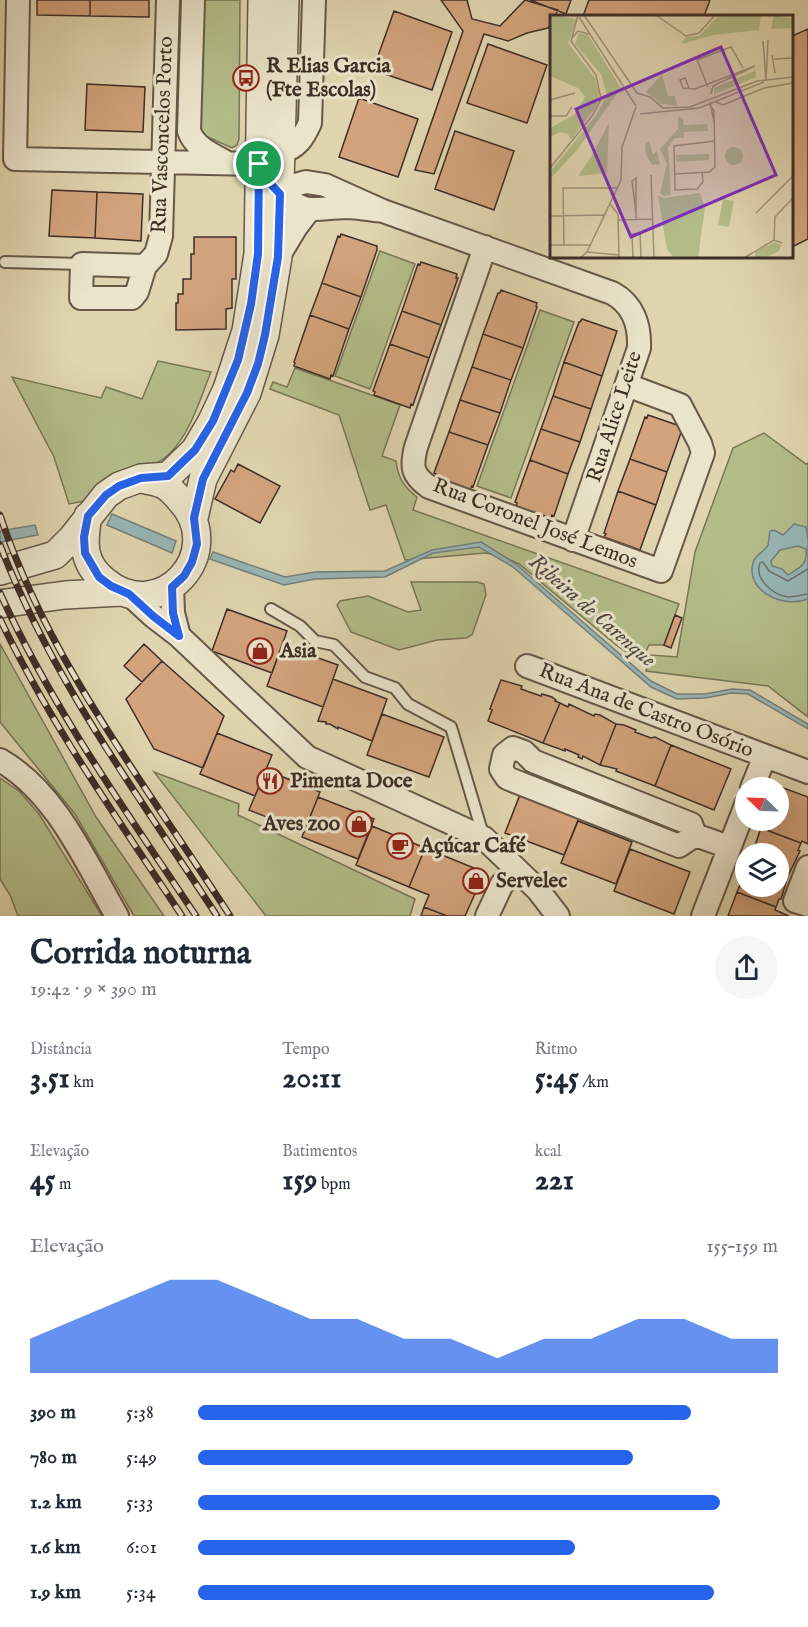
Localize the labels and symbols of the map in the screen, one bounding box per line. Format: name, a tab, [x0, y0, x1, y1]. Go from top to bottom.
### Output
inset map	[550, 15, 793, 258]
street label: Rua Vasconcelos Porto	[146, 36, 180, 234]
place label: R Elias Garcia (Fte Escolas)	[266, 53, 392, 104]
bus stop icon: R Elias Garcia (Fte Escolas)	[231, 63, 261, 93]
pin	[233, 138, 284, 189]
street label: Rua Alice Leite	[581, 348, 649, 486]
street label: Rua Coronel José Lemos	[429, 472, 641, 576]
water label: Ribeira de Carenque	[523, 548, 662, 674]
shop icon: Asia	[245, 636, 275, 666]
place label: Asia	[279, 638, 317, 665]
street label: Rua Ana de Castro Osório	[535, 658, 757, 764]
restaurant icon: Pimenta Doce	[255, 766, 285, 796]
place label: Pimenta Doce	[290, 768, 413, 795]
north arrow	[735, 777, 789, 831]
shop icon: Aves zoo	[344, 809, 374, 839]
place label: Aves zoo	[262, 811, 341, 838]
cafe icon: Açúcar Café	[385, 831, 415, 861]
place label: Açúcar Café	[419, 833, 526, 860]
shop icon: Servelec	[461, 866, 491, 896]
place label: Servelec	[496, 868, 567, 895]

